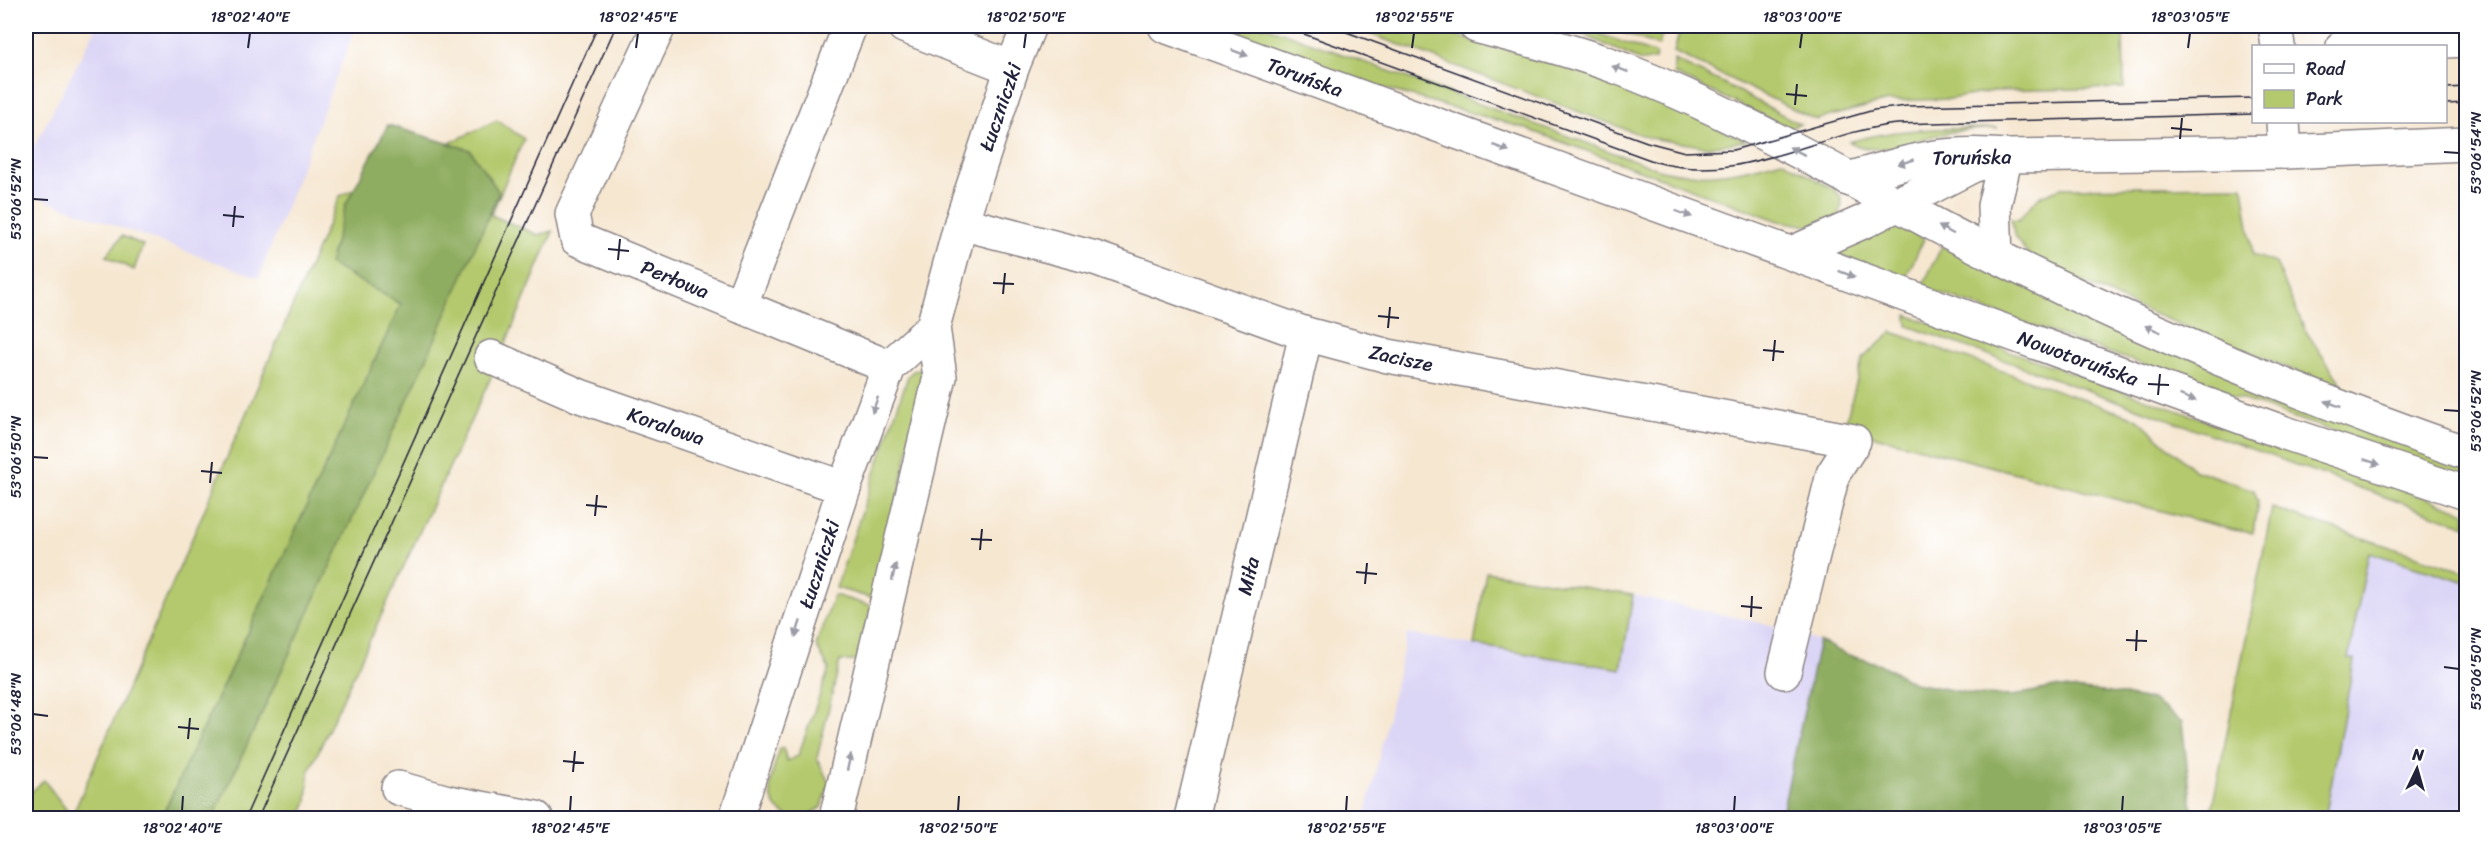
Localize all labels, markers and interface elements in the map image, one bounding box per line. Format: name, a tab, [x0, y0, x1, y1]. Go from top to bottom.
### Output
text: 18°02'40"E	[210, 4, 291, 30]
text: 18°02'45"E	[599, 4, 679, 30]
text: 18°02'50"E	[987, 4, 1067, 30]
text: 18°02'55"E	[1375, 4, 1455, 30]
text: 18°03'00"E	[1763, 4, 1843, 30]
text: 18°03'05"E	[2151, 4, 2231, 30]
legend	[2252, 45, 2447, 123]
street label: Toruńska	[1262, 48, 1348, 107]
one-way arrow	[1231, 49, 1249, 58]
text: Road	[2306, 53, 2346, 85]
street label: Łuczniczki	[969, 58, 1032, 156]
one-way arrow	[1611, 63, 1629, 73]
text: Park	[2306, 83, 2343, 115]
text: 53°06'54"N	[2463, 111, 2489, 194]
street label: Toruńska	[1932, 139, 2012, 176]
one-way arrow	[1492, 143, 1510, 153]
one-way arrow	[1788, 146, 1805, 156]
text: 53°06'52"N	[3, 157, 29, 240]
one-way arrow	[1897, 158, 1915, 167]
one-way arrow	[1675, 210, 1693, 220]
one-way arrow	[1937, 225, 1954, 235]
street label: Perłowa	[635, 250, 714, 309]
one-way arrow	[1838, 270, 1856, 280]
street label: Nowotoruńska	[2013, 320, 2144, 397]
one-way arrow	[2144, 324, 2162, 333]
street label: Zacisze	[1366, 335, 1437, 382]
text: 53°06'52"N	[2463, 369, 2489, 452]
one-way arrow	[2179, 394, 2197, 404]
one-way arrow	[869, 396, 879, 414]
street label: Koralowa	[622, 397, 709, 456]
one-way arrow	[2324, 399, 2342, 408]
text: 53°06'50"N	[3, 415, 29, 498]
one-way arrow	[2363, 458, 2381, 468]
street label: Łuczniczki	[789, 515, 850, 613]
street label: Miła	[1227, 553, 1270, 599]
one-way arrow	[889, 563, 899, 581]
one-way arrow	[792, 620, 802, 638]
text: 53°06'50"N	[2463, 627, 2489, 710]
text: 53°06'48"N	[3, 672, 29, 755]
north arrow	[2387, 739, 2447, 799]
text: N	[2410, 740, 2426, 770]
one-way arrow	[844, 752, 854, 771]
text: 18°02'40"E	[142, 815, 223, 841]
text: 18°02'45"E	[531, 815, 611, 841]
text: 18°02'50"E	[919, 815, 999, 841]
text: 18°02'55"E	[1307, 815, 1387, 841]
text: 18°03'00"E	[1695, 815, 1775, 841]
text: 18°03'05"E	[2083, 815, 2163, 841]

